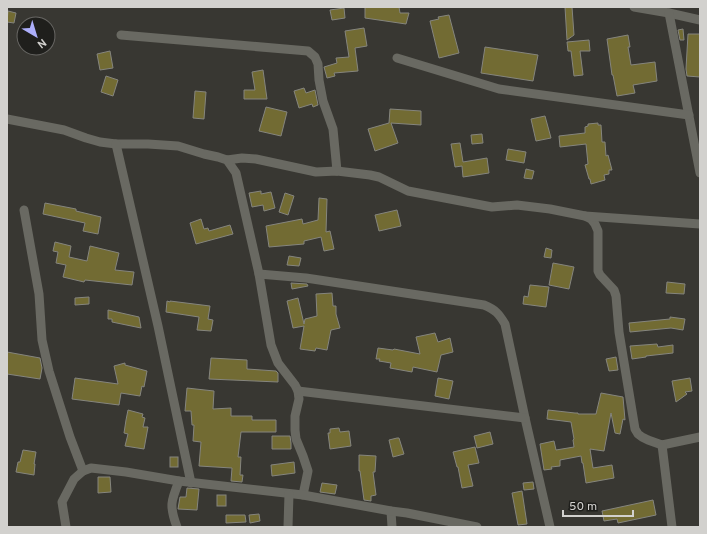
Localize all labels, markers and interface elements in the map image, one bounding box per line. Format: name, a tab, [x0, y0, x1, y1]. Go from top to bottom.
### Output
north arrow	[16, 16, 56, 56]
text: N	[34, 35, 49, 51]
scale bar	[563, 492, 633, 518]
text: 50 m	[569, 499, 597, 515]

